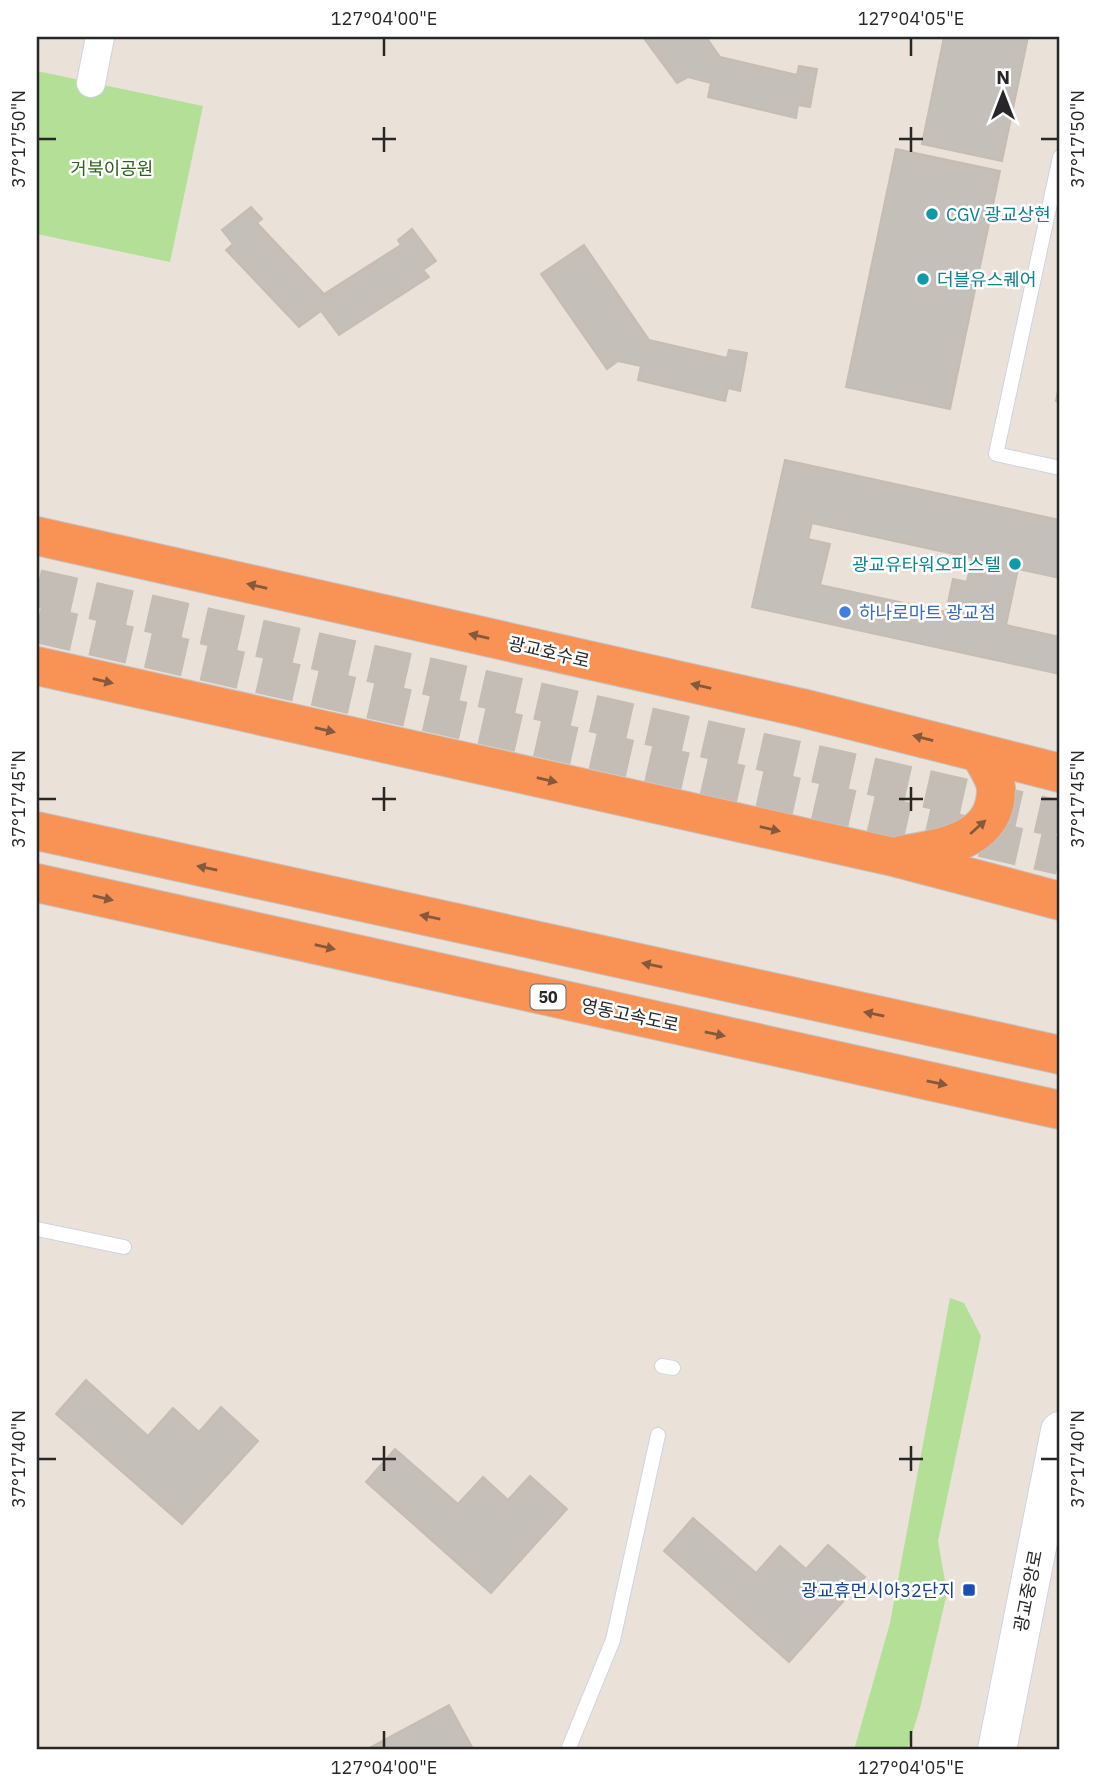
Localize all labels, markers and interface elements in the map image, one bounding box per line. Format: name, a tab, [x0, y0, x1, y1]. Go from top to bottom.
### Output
text: 127°04'00"E	[331, 7, 437, 30]
text: 127°04'05"E	[858, 7, 964, 30]
north arrow	[968, 60, 1038, 130]
text: N	[996, 65, 1010, 89]
text: 37°17'50"N	[7, 90, 30, 188]
text: 37°17'50"N	[1066, 90, 1089, 188]
park label: 거북이공원	[71, 157, 153, 180]
place label: CGV 광교상현	[946, 203, 1051, 226]
marker: CGV 광교상현	[924, 206, 940, 222]
place label: 더블유스퀘어	[937, 268, 1036, 291]
marker: 더블유스퀘어	[915, 271, 931, 287]
place label: 광교유타워오피스텔	[852, 553, 1001, 576]
marker: 광교유타워오피스텔	[1007, 556, 1023, 572]
one-way arrow	[246, 580, 268, 591]
place label: 하나로마트 광교점	[859, 601, 996, 624]
marker: 하나로마트 광교점	[837, 604, 853, 620]
one-way arrow	[468, 630, 490, 641]
street label: 광교호수로	[506, 631, 592, 673]
one-way arrow	[92, 675, 114, 686]
one-way arrow	[690, 680, 712, 691]
one-way arrow	[314, 725, 336, 736]
one-way arrow	[912, 732, 934, 743]
text: 37°17'45"N	[7, 750, 30, 848]
text: 37°17'45"N	[1066, 750, 1089, 848]
one-way arrow	[537, 774, 559, 785]
one-way arrow	[970, 819, 987, 835]
one-way arrow	[759, 824, 781, 835]
one-way arrow	[196, 862, 218, 873]
one-way arrow	[92, 893, 114, 904]
one-way arrow	[419, 911, 441, 922]
one-way arrow	[315, 942, 337, 953]
one-way arrow	[641, 960, 663, 971]
road number: 50	[530, 984, 566, 1009]
street label: 영동고속도로	[579, 993, 681, 1037]
one-way arrow	[863, 1009, 885, 1020]
one-way arrow	[704, 1028, 726, 1039]
one-way arrow	[926, 1077, 948, 1088]
text: 37°17'40"N	[7, 1410, 30, 1508]
text: 37°17'40"N	[1066, 1410, 1089, 1508]
street label: 광교중앙로	[1009, 1548, 1047, 1634]
place label: 광교휴먼시아32단지	[801, 1579, 955, 1602]
marker: 광교휴먼시아32단지	[961, 1582, 977, 1598]
text: 127°04'00"E	[331, 1756, 437, 1779]
text: 127°04'05"E	[858, 1756, 964, 1779]

